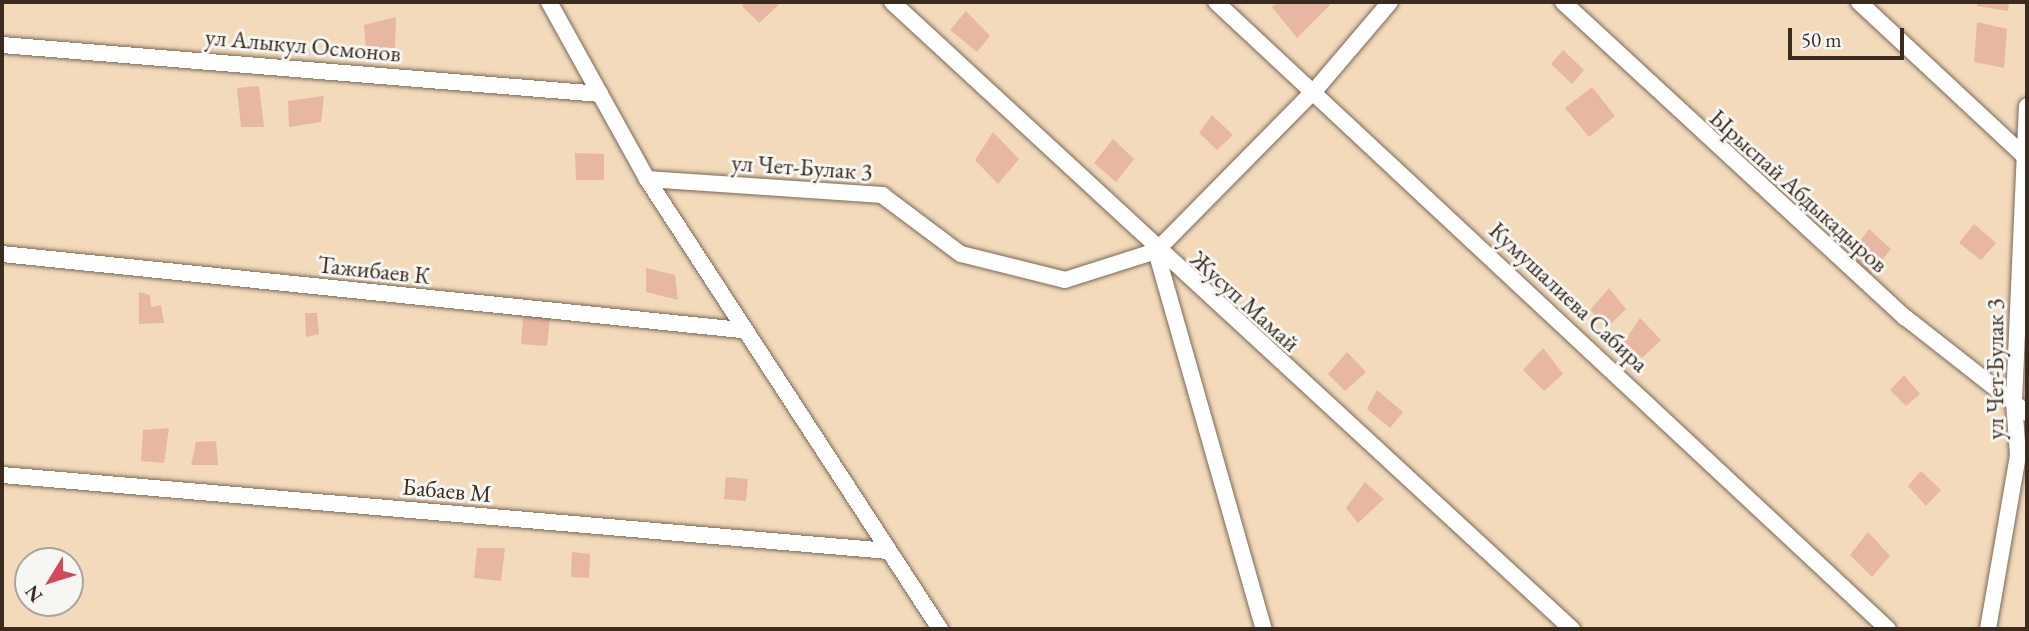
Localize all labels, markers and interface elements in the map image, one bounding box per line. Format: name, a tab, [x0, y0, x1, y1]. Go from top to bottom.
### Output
scale bar	[1791, 14, 1906, 58]
street label: ул Алыкул Осмонов	[204, 22, 402, 68]
text: 50 m	[1801, 26, 1842, 53]
street label: Ырыспай Абдыкадыров	[1704, 103, 1894, 279]
street label: ул Чет-Булак 3	[731, 148, 873, 186]
street label: Кумушалиева Сабира	[1483, 216, 1655, 378]
street label: Жусуп Мамай	[1184, 244, 1306, 358]
street label: Тажибаев К	[316, 250, 432, 290]
street label: ул Чет-Булак 3	[1981, 298, 2009, 440]
street label: Бабаев М	[401, 472, 493, 508]
north arrow	[14, 547, 84, 617]
text: N	[19, 580, 48, 608]

